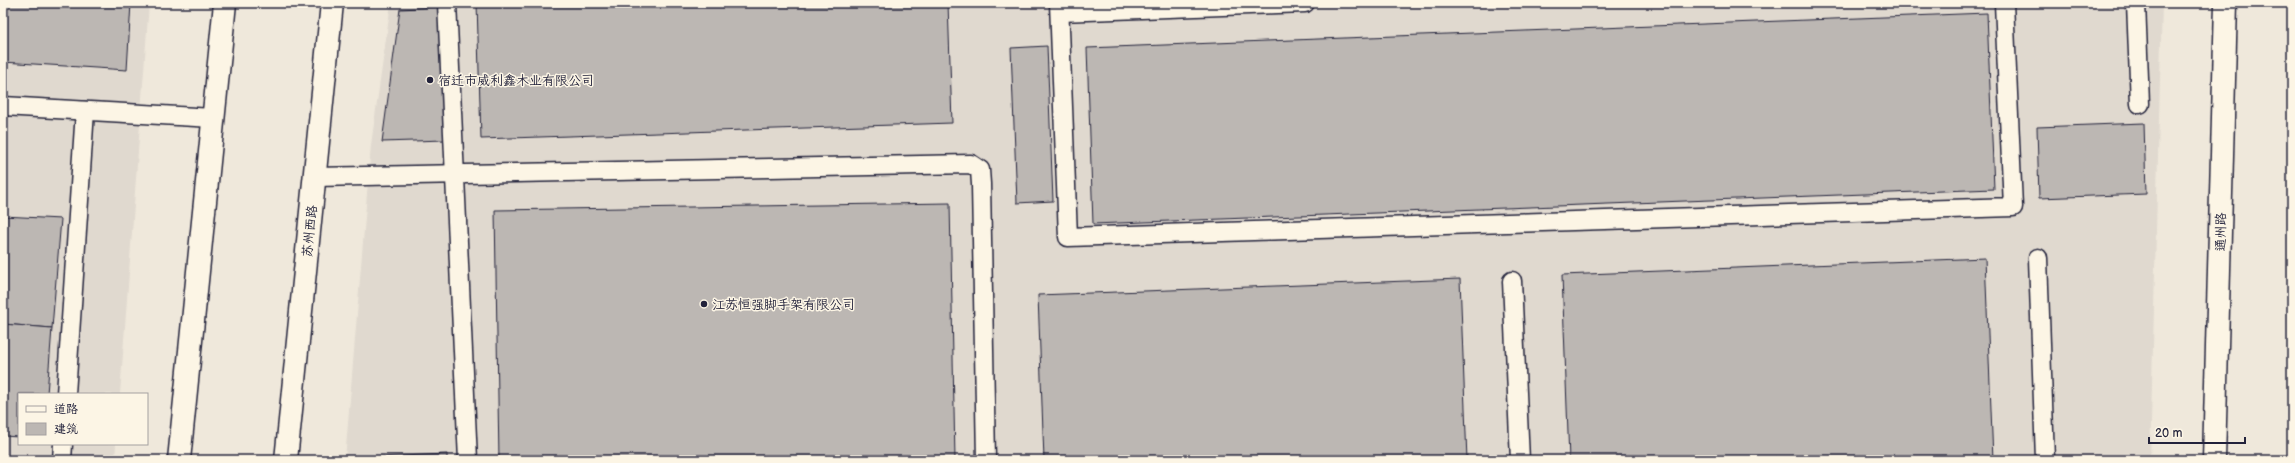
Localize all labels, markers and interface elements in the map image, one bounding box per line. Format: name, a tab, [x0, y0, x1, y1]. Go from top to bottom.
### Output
place label: 宿迁市威利鑫木业有限公司	[438, 73, 594, 89]
marker: 宿迁市威利鑫木业有限公司	[425, 75, 435, 85]
street label: 苏州西路	[299, 204, 321, 258]
street label: 通州路	[2213, 212, 2229, 252]
place label: 江苏恒强脚手架有限公司	[712, 297, 855, 313]
marker: 江苏恒强脚手架有限公司	[699, 299, 709, 309]
legend	[18, 393, 148, 445]
text: 道路	[54, 402, 78, 417]
scale bar	[2149, 419, 2245, 445]
text: 建筑	[54, 422, 78, 437]
text: 20 m	[2155, 426, 2182, 441]

